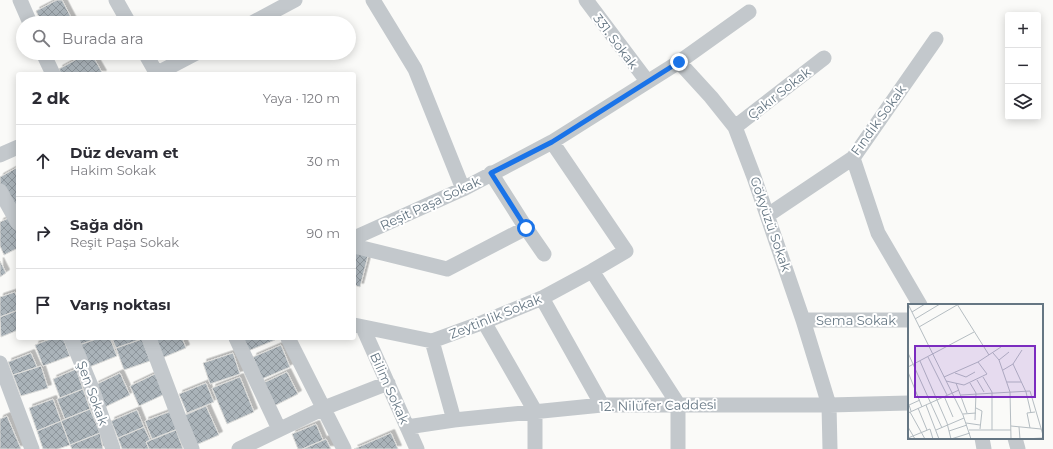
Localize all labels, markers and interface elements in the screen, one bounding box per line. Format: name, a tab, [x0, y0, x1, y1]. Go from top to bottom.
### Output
street label: 331. Sokak	[590, 10, 642, 72]
map controls	[1005, 12, 1041, 120]
button: +	[1005, 12, 1041, 48]
search box	[16, 16, 356, 60]
icon: search	[30, 27, 52, 49]
text: Burada ara	[62, 29, 144, 48]
button: −	[1005, 48, 1041, 84]
route end	[670, 53, 688, 71]
street label: Çakır Sokak	[744, 63, 814, 123]
street label: Fındık Sokak	[847, 81, 909, 158]
button: layers	[1005, 84, 1041, 120]
text: 2 dk	[32, 88, 70, 108]
text: Yaya · 120 m	[263, 90, 340, 106]
text: Düz devam et	[70, 143, 179, 162]
icon: ahead	[32, 150, 54, 172]
text: 30 m	[307, 153, 340, 169]
text: Hakim Sokak	[70, 162, 156, 178]
street label: Reşit Paşa Sokak	[377, 173, 483, 233]
street label: Gökyüzü Sokak	[747, 174, 795, 274]
text: Sağa dön	[70, 215, 143, 234]
route start	[517, 219, 535, 237]
icon: right	[32, 222, 54, 244]
text: 90 m	[306, 225, 340, 241]
text: Reşit Paşa Sokak	[70, 234, 179, 250]
street label: Zeytinlik Sokak	[447, 290, 544, 342]
icon: arrive	[32, 294, 54, 316]
text: Varış noktası	[70, 295, 171, 314]
inset map	[908, 304, 1043, 439]
street label: Sema Sokak	[816, 312, 896, 328]
street label: Bilim Sokak	[367, 350, 413, 427]
street label: Şen Sokak	[74, 359, 112, 428]
street label: 12. Nilüfer Caddesi	[599, 396, 717, 414]

